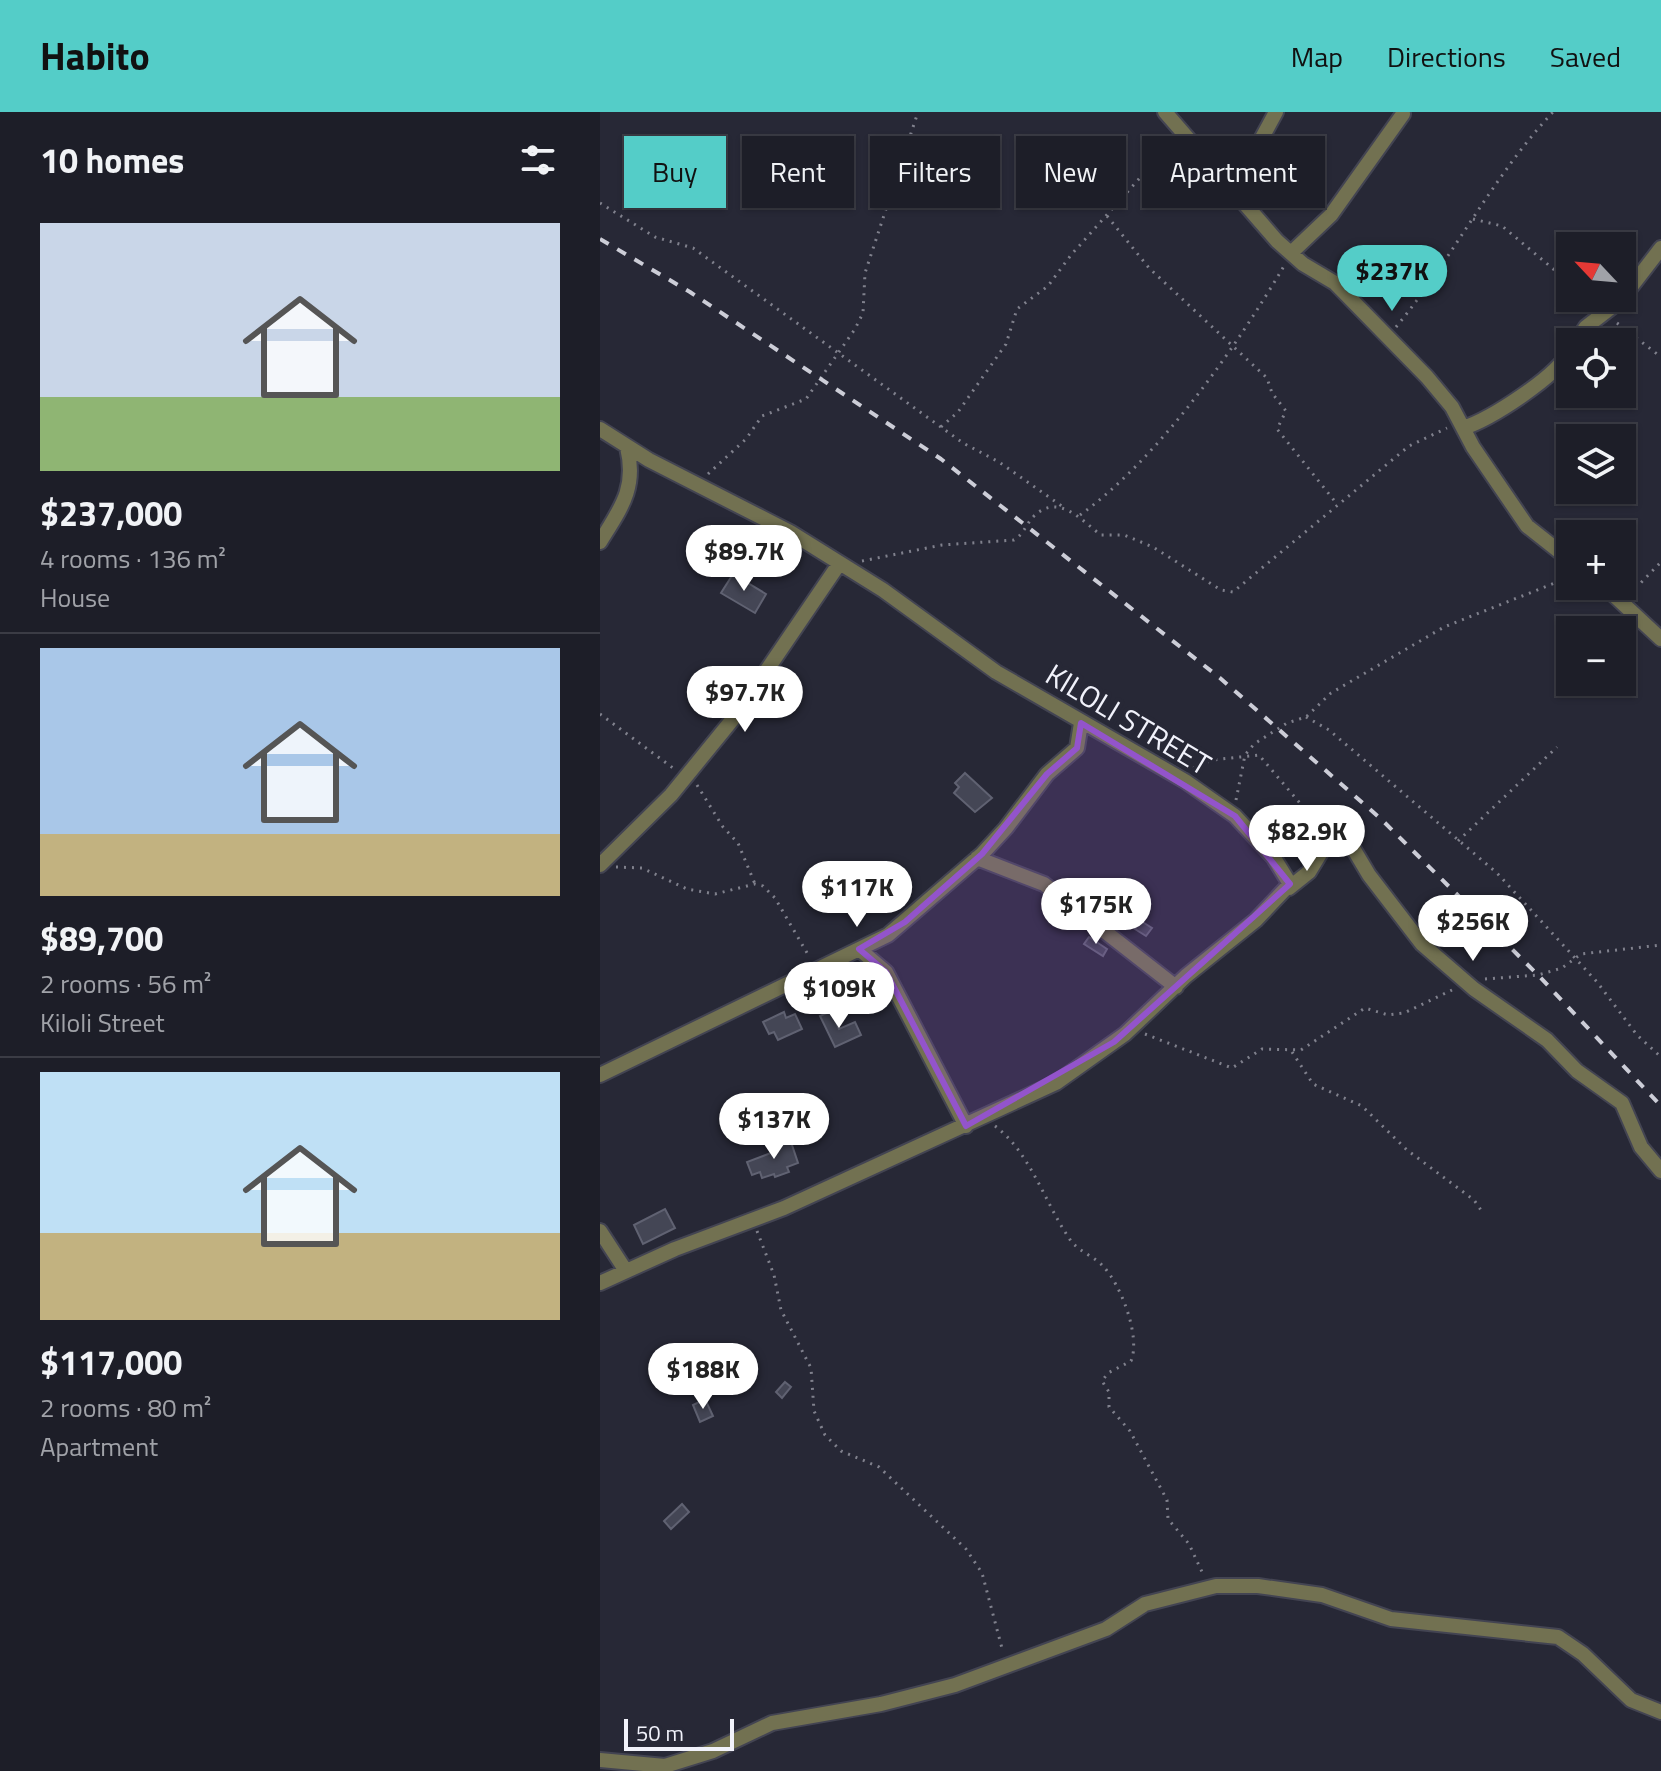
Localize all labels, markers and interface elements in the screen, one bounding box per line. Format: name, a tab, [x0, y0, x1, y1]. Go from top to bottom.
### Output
text: Habito	[40, 27, 150, 85]
text: Map	[1291, 35, 1343, 78]
text: Directions	[1387, 35, 1506, 78]
text: Saved	[1550, 35, 1621, 78]
text: 10 homes	[40, 134, 184, 186]
chip: Buy	[624, 136, 726, 208]
chip: Rent	[742, 136, 854, 208]
chip: Filters	[870, 136, 1000, 208]
chip: New	[1016, 136, 1126, 208]
chip: Apartment	[1142, 136, 1325, 208]
icon: filters	[516, 138, 560, 182]
north arrow	[1556, 232, 1636, 312]
map controls	[1556, 232, 1636, 696]
pin: $237K	[1336, 245, 1448, 313]
text: $237K	[1355, 251, 1429, 290]
icon: home	[228, 275, 372, 419]
button: locate	[1556, 328, 1636, 408]
button: layers	[1556, 424, 1636, 504]
text: $237,000	[40, 487, 182, 539]
button: +	[1556, 520, 1636, 600]
pin: $89.7K	[679, 525, 809, 593]
text: $89.7K	[704, 531, 784, 570]
text: 4 rooms · 136 m²	[40, 539, 226, 578]
text: House	[40, 578, 110, 617]
button: −	[1556, 616, 1636, 696]
street label: KILOLI STREET	[1037, 652, 1220, 787]
pin: $97.7K	[680, 666, 810, 734]
text: $97.7K	[705, 672, 785, 711]
icon: home	[228, 700, 372, 844]
pin: $82.9K	[1242, 805, 1372, 873]
text: $82.9K	[1267, 811, 1347, 850]
pin: $117K	[801, 861, 913, 929]
text: $117K	[820, 867, 894, 906]
pin: $175K	[1040, 878, 1152, 946]
text: $175K	[1059, 884, 1133, 923]
pin: $256K	[1417, 895, 1529, 963]
text: $256K	[1436, 901, 1510, 940]
text: $89,700	[40, 912, 163, 964]
pin: $109K	[783, 962, 895, 1030]
text: 2 rooms · 56 m²	[40, 964, 211, 1003]
text: $109K	[802, 968, 876, 1007]
text: Kiloli Street	[40, 1003, 165, 1042]
pin: $137K	[718, 1093, 830, 1161]
text: $137K	[737, 1099, 811, 1138]
icon: home	[228, 1124, 372, 1268]
text: $117,000	[40, 1336, 182, 1388]
pin: $188K	[647, 1343, 759, 1411]
text: $188K	[666, 1349, 740, 1388]
text: 2 rooms · 80 m²	[40, 1388, 211, 1427]
text: Apartment	[40, 1427, 158, 1466]
scale bar	[624, 1715, 734, 1751]
text: 50 m	[636, 1716, 684, 1750]

